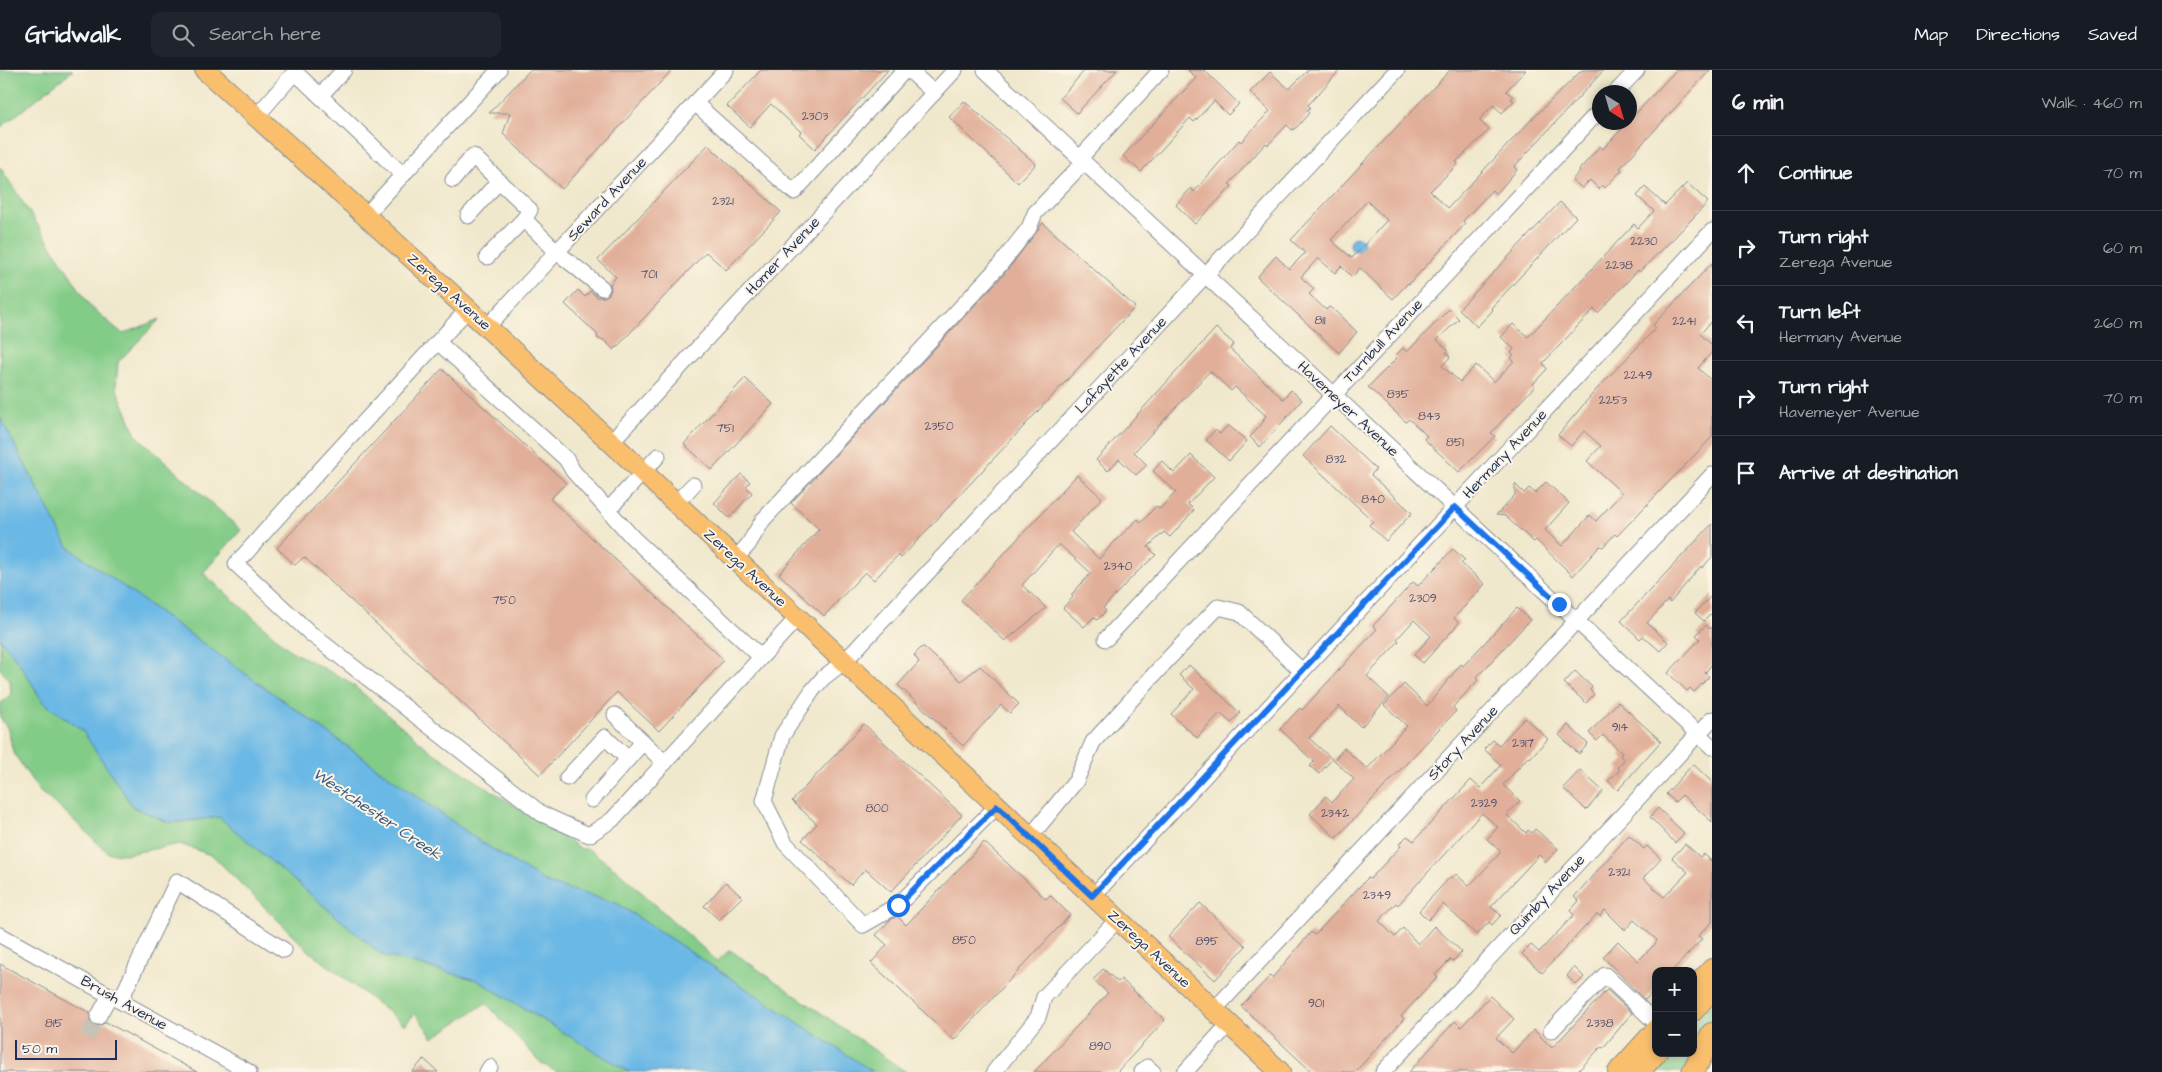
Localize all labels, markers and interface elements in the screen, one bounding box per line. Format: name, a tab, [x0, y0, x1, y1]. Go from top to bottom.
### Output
search box	[151, 12, 501, 57]
text: Gridwalk	[25, 18, 121, 52]
icon: search	[169, 21, 197, 49]
text: Search here	[209, 21, 321, 48]
text: Map	[1914, 22, 1948, 47]
text: Directions	[1976, 22, 2060, 47]
text: Saved	[2088, 22, 2137, 47]
north arrow	[1592, 85, 1637, 130]
text: 6 min	[1732, 88, 1784, 117]
text: Walk · 460 m	[2042, 92, 2142, 114]
house number: 2303	[802, 108, 828, 125]
street label: Seward Avenue	[562, 152, 652, 246]
icon: ahead	[1732, 159, 1760, 187]
text: Continue	[1779, 160, 1853, 187]
text: 70 m	[2103, 162, 2142, 184]
house number: 2321	[712, 193, 734, 210]
street label: Homer Avenue	[741, 212, 825, 300]
text: Turn right	[1779, 224, 1868, 251]
house number: 2230	[1630, 233, 1658, 250]
icon: right	[1732, 234, 1760, 262]
text: 60 m	[2103, 237, 2142, 259]
street label: Zerega Avenue	[402, 249, 496, 336]
text: Zerega Avenue	[1779, 251, 1892, 273]
house number: 2238	[1605, 257, 1633, 274]
house number: 701	[641, 266, 658, 283]
street label: Turnbull Avenue	[1338, 294, 1428, 388]
text: Turn left	[1779, 299, 1860, 326]
icon: left	[1732, 309, 1760, 337]
street label: Lafayette Avenue	[1070, 312, 1172, 419]
house number: 811	[1315, 312, 1326, 329]
text: 260 m	[2094, 312, 2142, 334]
house number: 2241	[1672, 313, 1696, 330]
text: Hermany Avenue	[1779, 326, 1902, 348]
street label: Havemeyer Avenue	[1292, 356, 1403, 462]
house number: 2249	[1624, 367, 1653, 384]
text: Turn right	[1779, 374, 1868, 401]
icon: right	[1732, 384, 1760, 412]
house number: 835	[1387, 386, 1410, 403]
text: 70 m	[2103, 387, 2142, 409]
house number: 2253	[1599, 392, 1627, 409]
text: Havemeyer Avenue	[1779, 401, 1920, 423]
street label: Hermany Avenue	[1458, 405, 1553, 504]
house number: 843	[1418, 408, 1440, 425]
house number: 2350	[924, 418, 954, 435]
house number: 751	[716, 420, 734, 437]
house number: 851	[1446, 434, 1464, 451]
house number: 832	[1326, 451, 1347, 468]
icon: arrive	[1732, 459, 1760, 487]
text: Arrive at destination	[1779, 460, 1958, 487]
house number: 840	[1361, 491, 1385, 508]
street label: Zerega Avenue	[698, 524, 791, 613]
house number: 2340	[1104, 558, 1133, 575]
house number: 2309	[1409, 590, 1437, 607]
house number: 750	[492, 592, 516, 609]
route end	[1548, 593, 1571, 616]
street label: Story Avenue	[1423, 701, 1504, 786]
house number: 914	[1612, 719, 1628, 736]
house number: 2317	[1512, 735, 1535, 752]
water label: Westchester Creek	[308, 763, 447, 866]
house number: 2329	[1471, 795, 1498, 812]
house number: 800	[866, 800, 889, 817]
house number: 2342	[1321, 805, 1349, 822]
street label: Quimby Avenue	[1504, 850, 1591, 941]
house number: 2321	[1608, 864, 1630, 881]
house number: 2349	[1363, 887, 1391, 904]
route start	[887, 894, 910, 917]
street label: Zerega Avenue	[1102, 905, 1195, 994]
house number: 850	[952, 932, 976, 949]
house number: 895	[1195, 933, 1219, 950]
map controls	[1652, 967, 1697, 1057]
button: +	[1652, 967, 1697, 1012]
street label: Brush Avenue	[77, 970, 171, 1036]
house number: 901	[1308, 995, 1324, 1012]
button: −	[1652, 1012, 1697, 1057]
house number: 815	[45, 1015, 63, 1032]
house number: 2338	[1587, 1015, 1614, 1032]
scale bar	[15, 1037, 118, 1060]
house number: 890	[1089, 1038, 1112, 1055]
text: 50 m	[22, 1039, 57, 1059]

